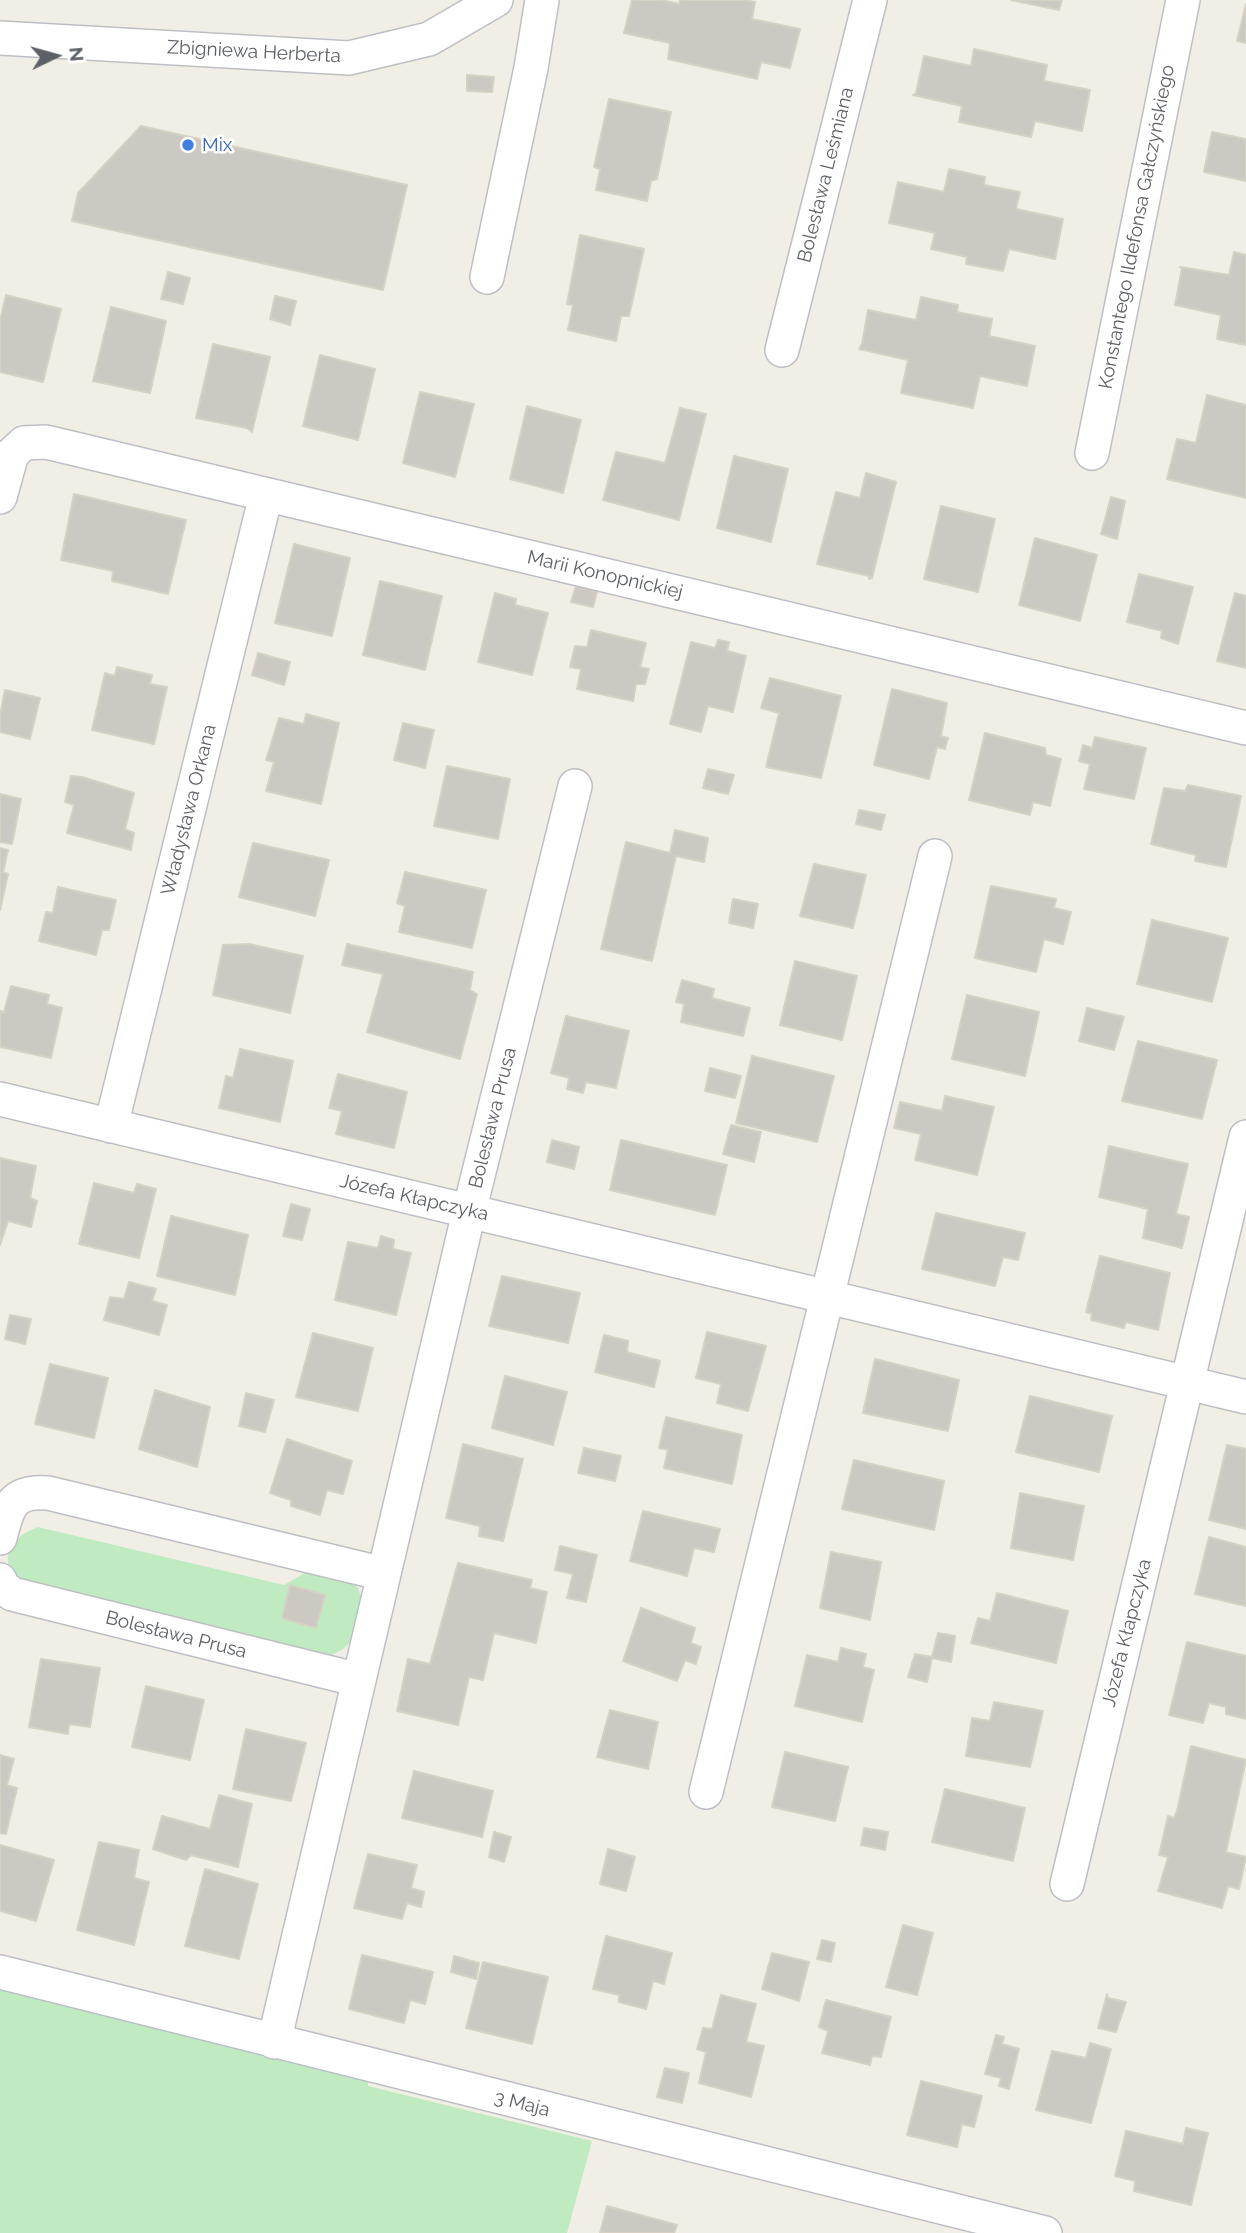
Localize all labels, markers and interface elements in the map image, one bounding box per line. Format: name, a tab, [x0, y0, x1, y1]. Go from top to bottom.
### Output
north arrow	[21, 21, 91, 91]
street label: Zbigniewa Herberta	[167, 36, 341, 68]
text: N	[65, 46, 89, 62]
street label: Konstantego Ildefonsa Gałczyńskiego	[1094, 63, 1180, 391]
street label: Bolesława Leśmiana	[793, 85, 859, 265]
place label: Mix	[202, 134, 232, 156]
marker: Mix	[180, 137, 196, 153]
street label: Marii Konopnickiej	[525, 546, 685, 604]
street label: Władysława Orkana	[157, 722, 221, 898]
street label: Bolesława Prusa	[464, 1045, 522, 1191]
street label: Józefa Kłapczyka	[337, 1170, 491, 1226]
street label: Józefa Kłapczyka	[1098, 1557, 1156, 1709]
street label: Bolesława Prusa	[103, 1606, 249, 1664]
street label: 3 Maja	[492, 2086, 552, 2122]

